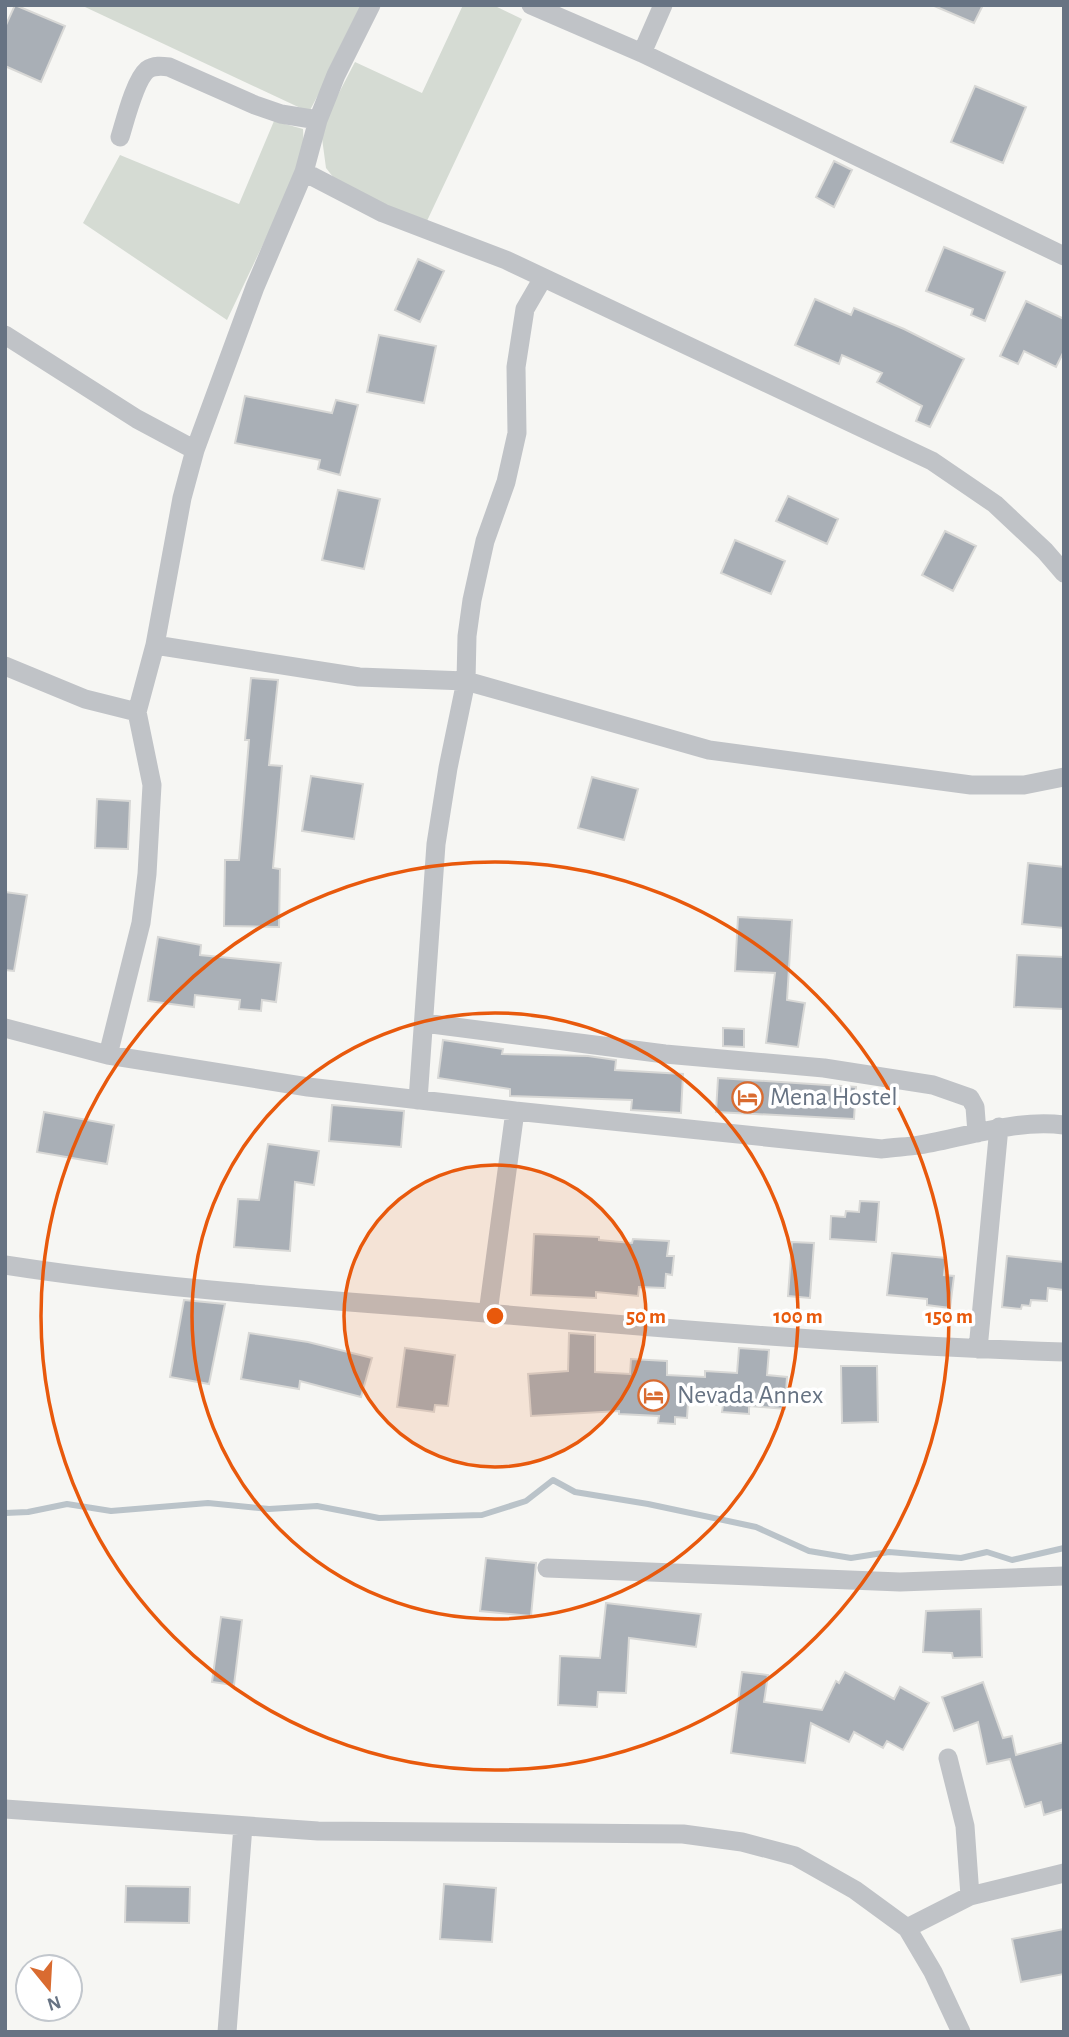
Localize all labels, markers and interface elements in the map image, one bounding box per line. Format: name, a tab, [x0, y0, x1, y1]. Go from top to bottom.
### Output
hotel icon: Mena Hostel	[730, 1080, 764, 1114]
place label: Mena Hostel	[770, 1084, 898, 1110]
centre of rings	[483, 1304, 507, 1328]
text: 50 m	[626, 1306, 666, 1327]
text: 100 m	[773, 1306, 823, 1327]
text: 150 m	[925, 1306, 973, 1327]
hotel icon: Nevada Annex	[637, 1378, 671, 1412]
place label: Nevada Annex	[677, 1382, 823, 1408]
north arrow	[14, 1953, 84, 2023]
text: N	[45, 1992, 63, 2014]

